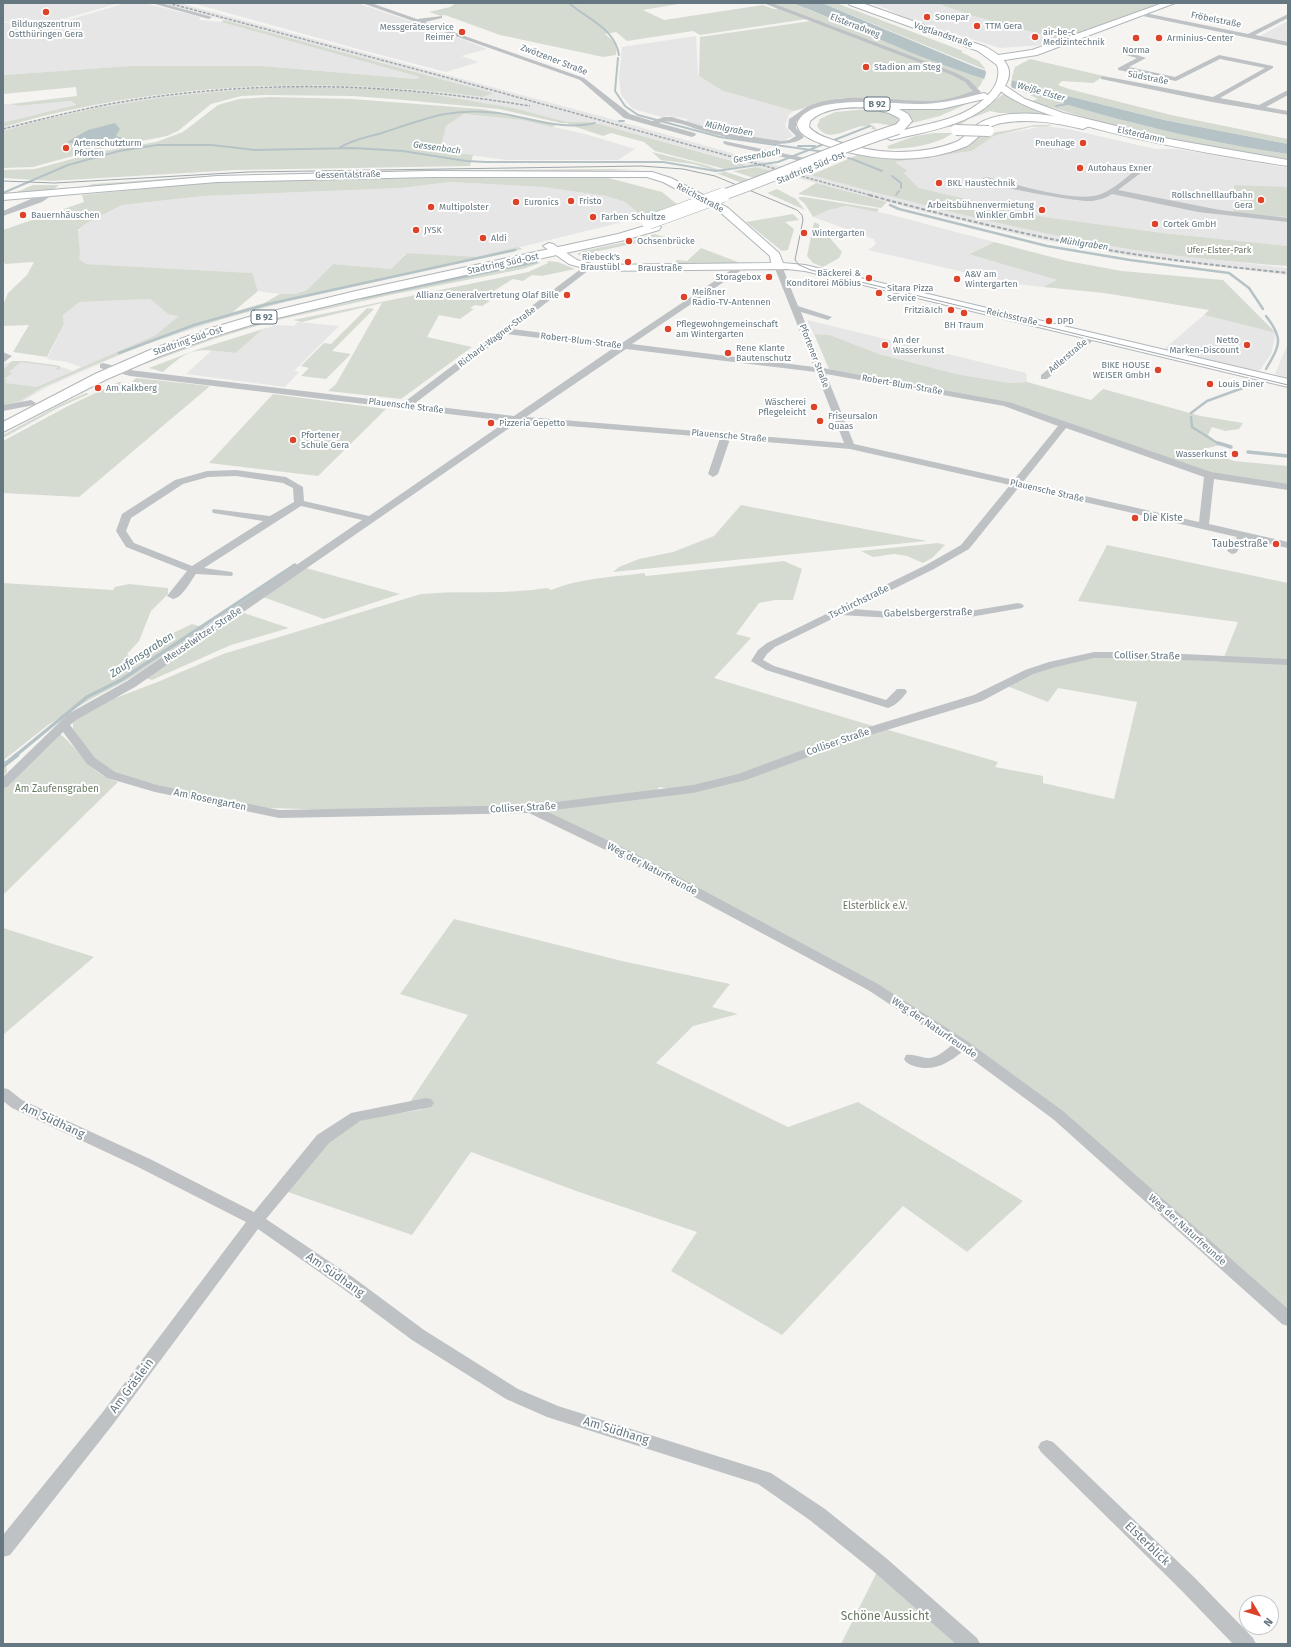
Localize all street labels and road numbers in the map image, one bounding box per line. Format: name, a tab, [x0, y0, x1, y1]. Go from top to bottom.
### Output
street label: Fröbelstraße	[1190, 10, 1242, 30]
street label: Elsterradweg	[829, 12, 881, 40]
street label: Vogtlandstraße	[912, 20, 974, 50]
street label: Zwötzener Straße	[519, 42, 589, 78]
street label: Südstraße	[1127, 69, 1169, 87]
road number: B 92	[864, 97, 890, 111]
street label: Elsterdamm	[1116, 124, 1166, 146]
street label: Stadtring Süd-Ost	[775, 149, 847, 187]
street label: Gessentalstraße	[315, 169, 381, 181]
street label: Reichsstraße	[674, 181, 726, 215]
street label: Stadtring Süd-Ost	[466, 251, 540, 277]
street label: Braustraße	[638, 263, 682, 273]
street label: Richard-Wagner-Straße	[456, 304, 538, 370]
street label: Reichsstraße	[985, 306, 1039, 328]
road number: B 92	[251, 310, 277, 324]
street label: Pfortener Straße	[797, 323, 831, 389]
street label: Stadtring Süd-Ost	[152, 324, 224, 358]
street label: Robert-Blum-Straße	[540, 331, 622, 351]
street label: Adlerstraße	[1046, 337, 1090, 375]
street label: Robert-Blum-Straße	[861, 373, 943, 397]
street label: Plauensche Straße	[368, 396, 444, 416]
street label: Plauensche Straße	[691, 427, 767, 445]
street label: Plauensche Straße	[1009, 477, 1085, 505]
street label: Tschirchstraße	[827, 582, 891, 622]
street label: Meuselwitzer Straße	[162, 604, 244, 666]
street label: Gabelsbergerstraße	[884, 606, 972, 620]
street label: Colliser Straße	[1114, 649, 1180, 663]
street label: Colliser Straße	[805, 726, 871, 758]
street label: Am Rosengarten	[173, 786, 247, 814]
street label: Colliser Straße	[490, 800, 556, 816]
street label: Weg der Naturfreunde	[605, 840, 699, 898]
street label: Weg der Naturfreunde	[889, 995, 979, 1061]
street label: Am Südhang	[19, 1100, 87, 1142]
street label: Weg der Naturfreunde	[1146, 1192, 1228, 1268]
street label: Am Südhang	[303, 1250, 367, 1300]
street label: Am Gräslein	[107, 1356, 157, 1416]
street label: Am Südhang	[581, 1414, 651, 1448]
street label: Elsterblick	[1122, 1519, 1172, 1569]

